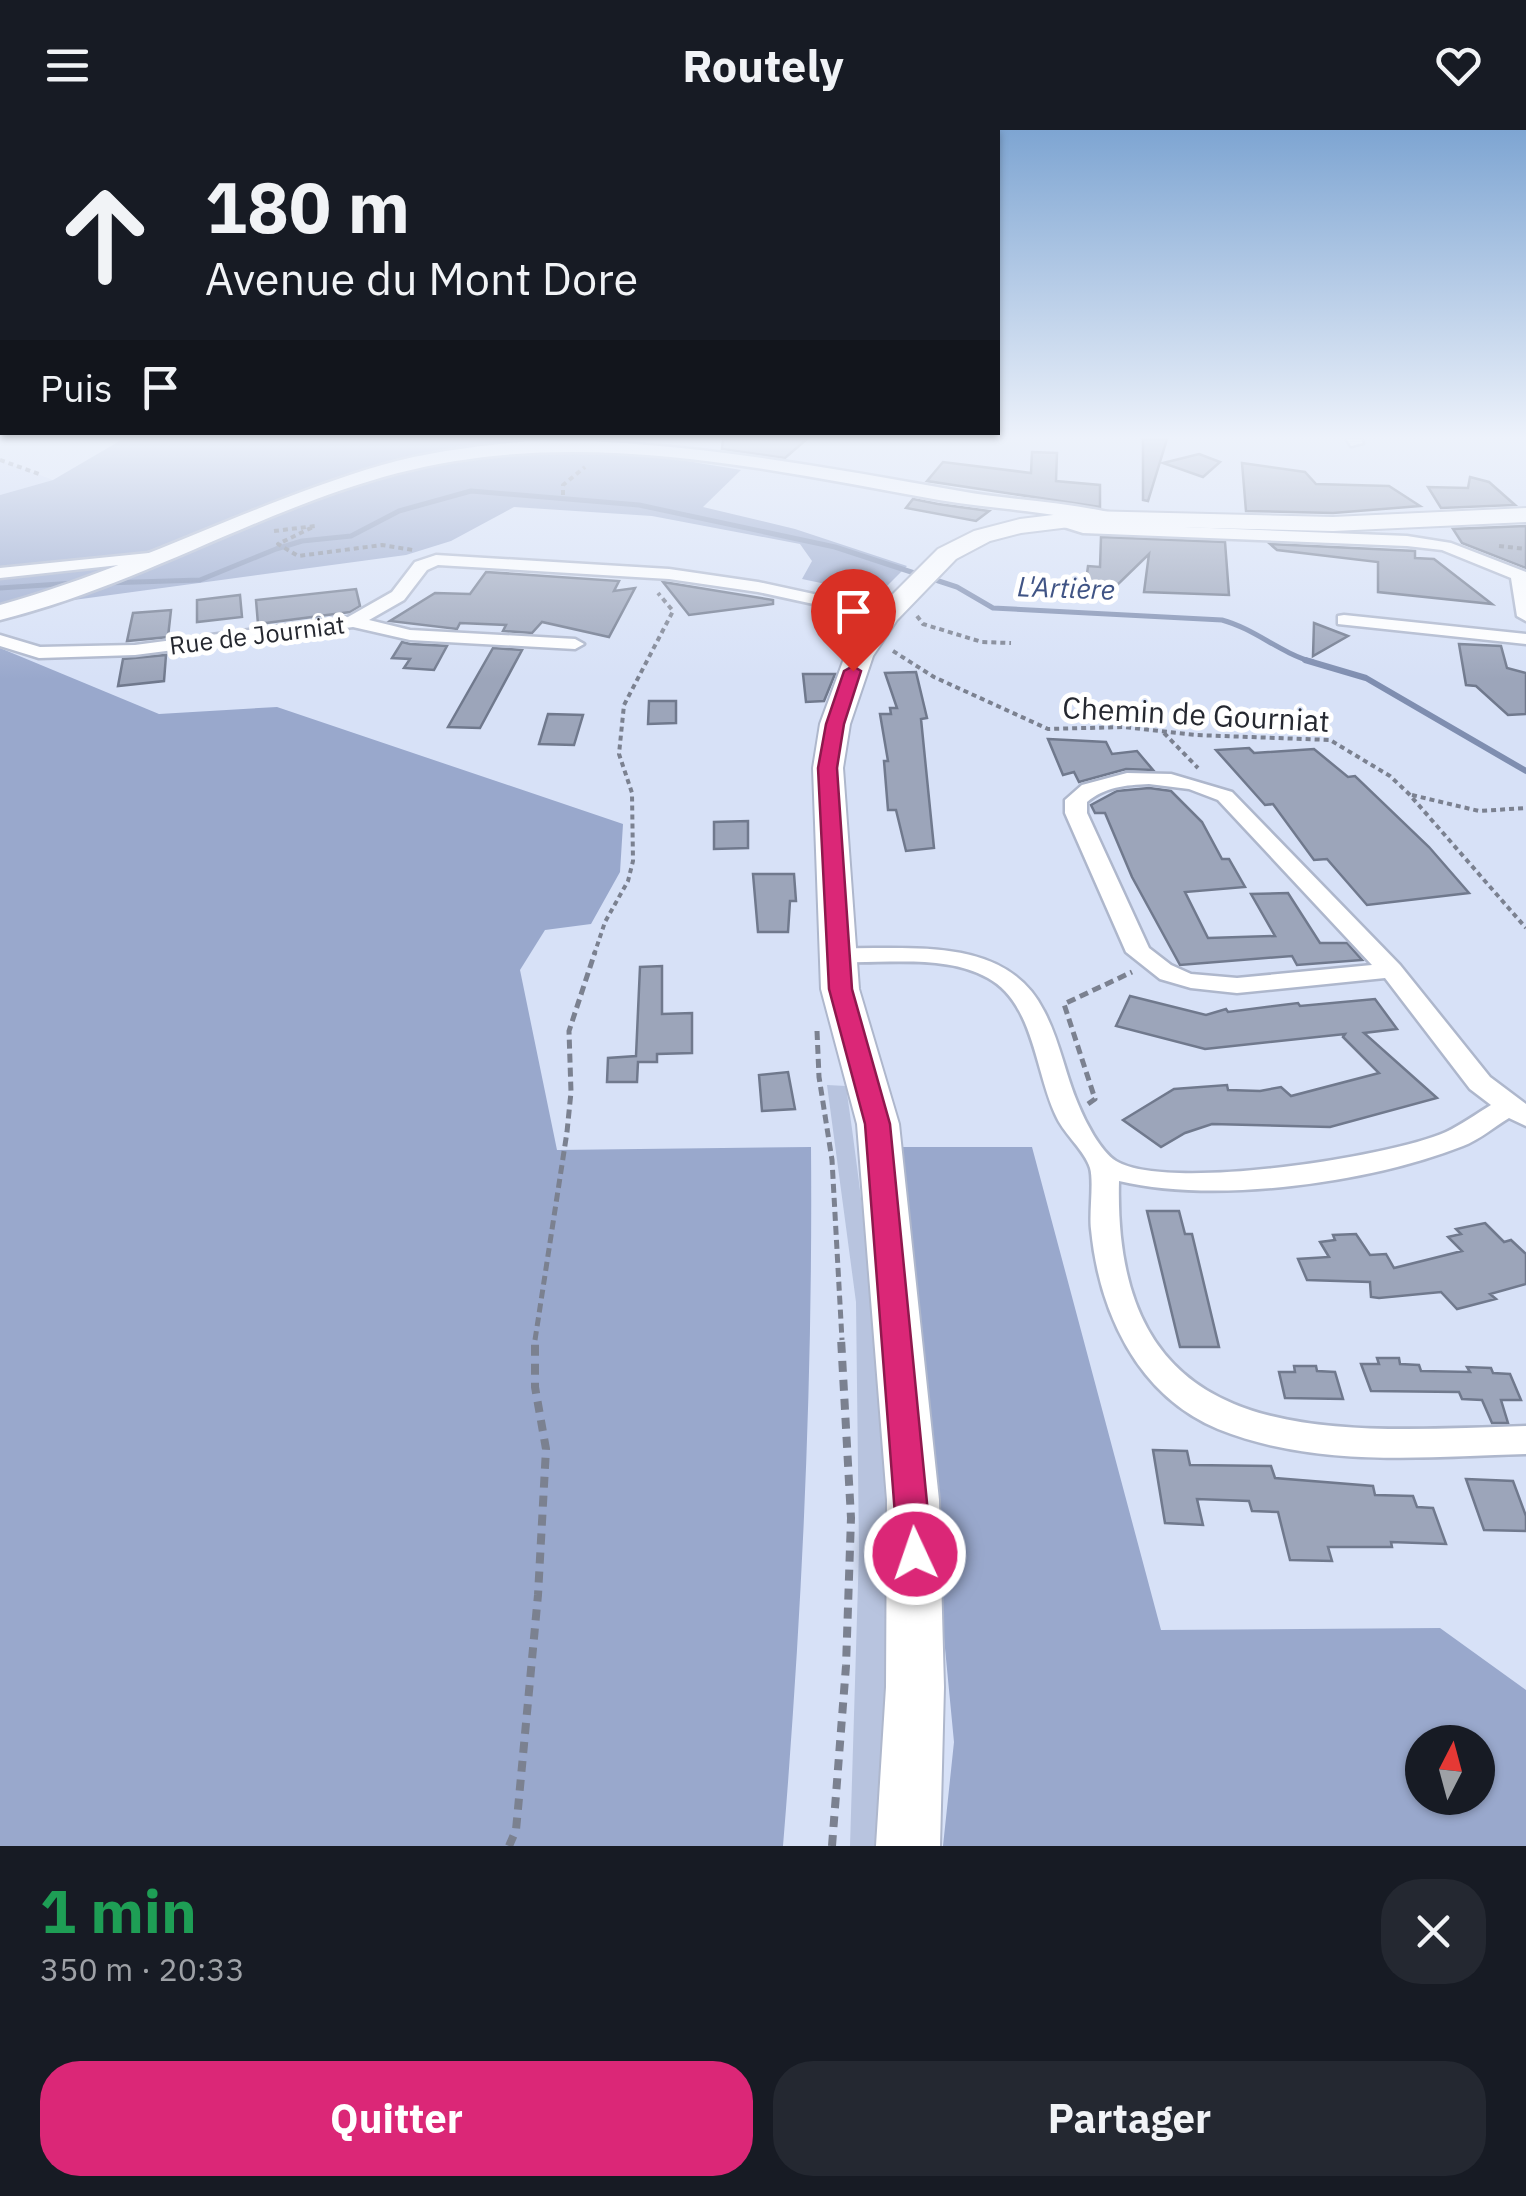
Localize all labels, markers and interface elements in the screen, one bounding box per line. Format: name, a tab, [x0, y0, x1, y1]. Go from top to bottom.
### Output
text: Routely	[682, 36, 844, 94]
icon: menu	[40, 38, 95, 93]
icon: heart	[1431, 38, 1486, 93]
text: 180 m	[205, 161, 410, 252]
icon: ahead	[40, 170, 170, 300]
text: Avenue du Mont Dore	[205, 249, 638, 307]
icon: arrive	[133, 360, 188, 415]
text: Puis	[40, 363, 113, 412]
water label: L'Artière	[1016, 567, 1116, 608]
pin	[811, 569, 896, 672]
icon: arrive	[826, 584, 881, 639]
street label: Rue de Journiat	[167, 607, 347, 662]
street label: Chemin de Gourniat	[1061, 687, 1331, 740]
position arrow	[863, 1502, 967, 1606]
north arrow	[1405, 1725, 1495, 1815]
map controls	[1405, 1725, 1495, 1815]
text: 1 min	[40, 1871, 197, 1950]
button: close	[1381, 1879, 1486, 1984]
text: 350 m · 20:33	[40, 1948, 245, 1990]
button: Quitter	[40, 2061, 753, 2176]
button: Partager	[773, 2061, 1486, 2176]

